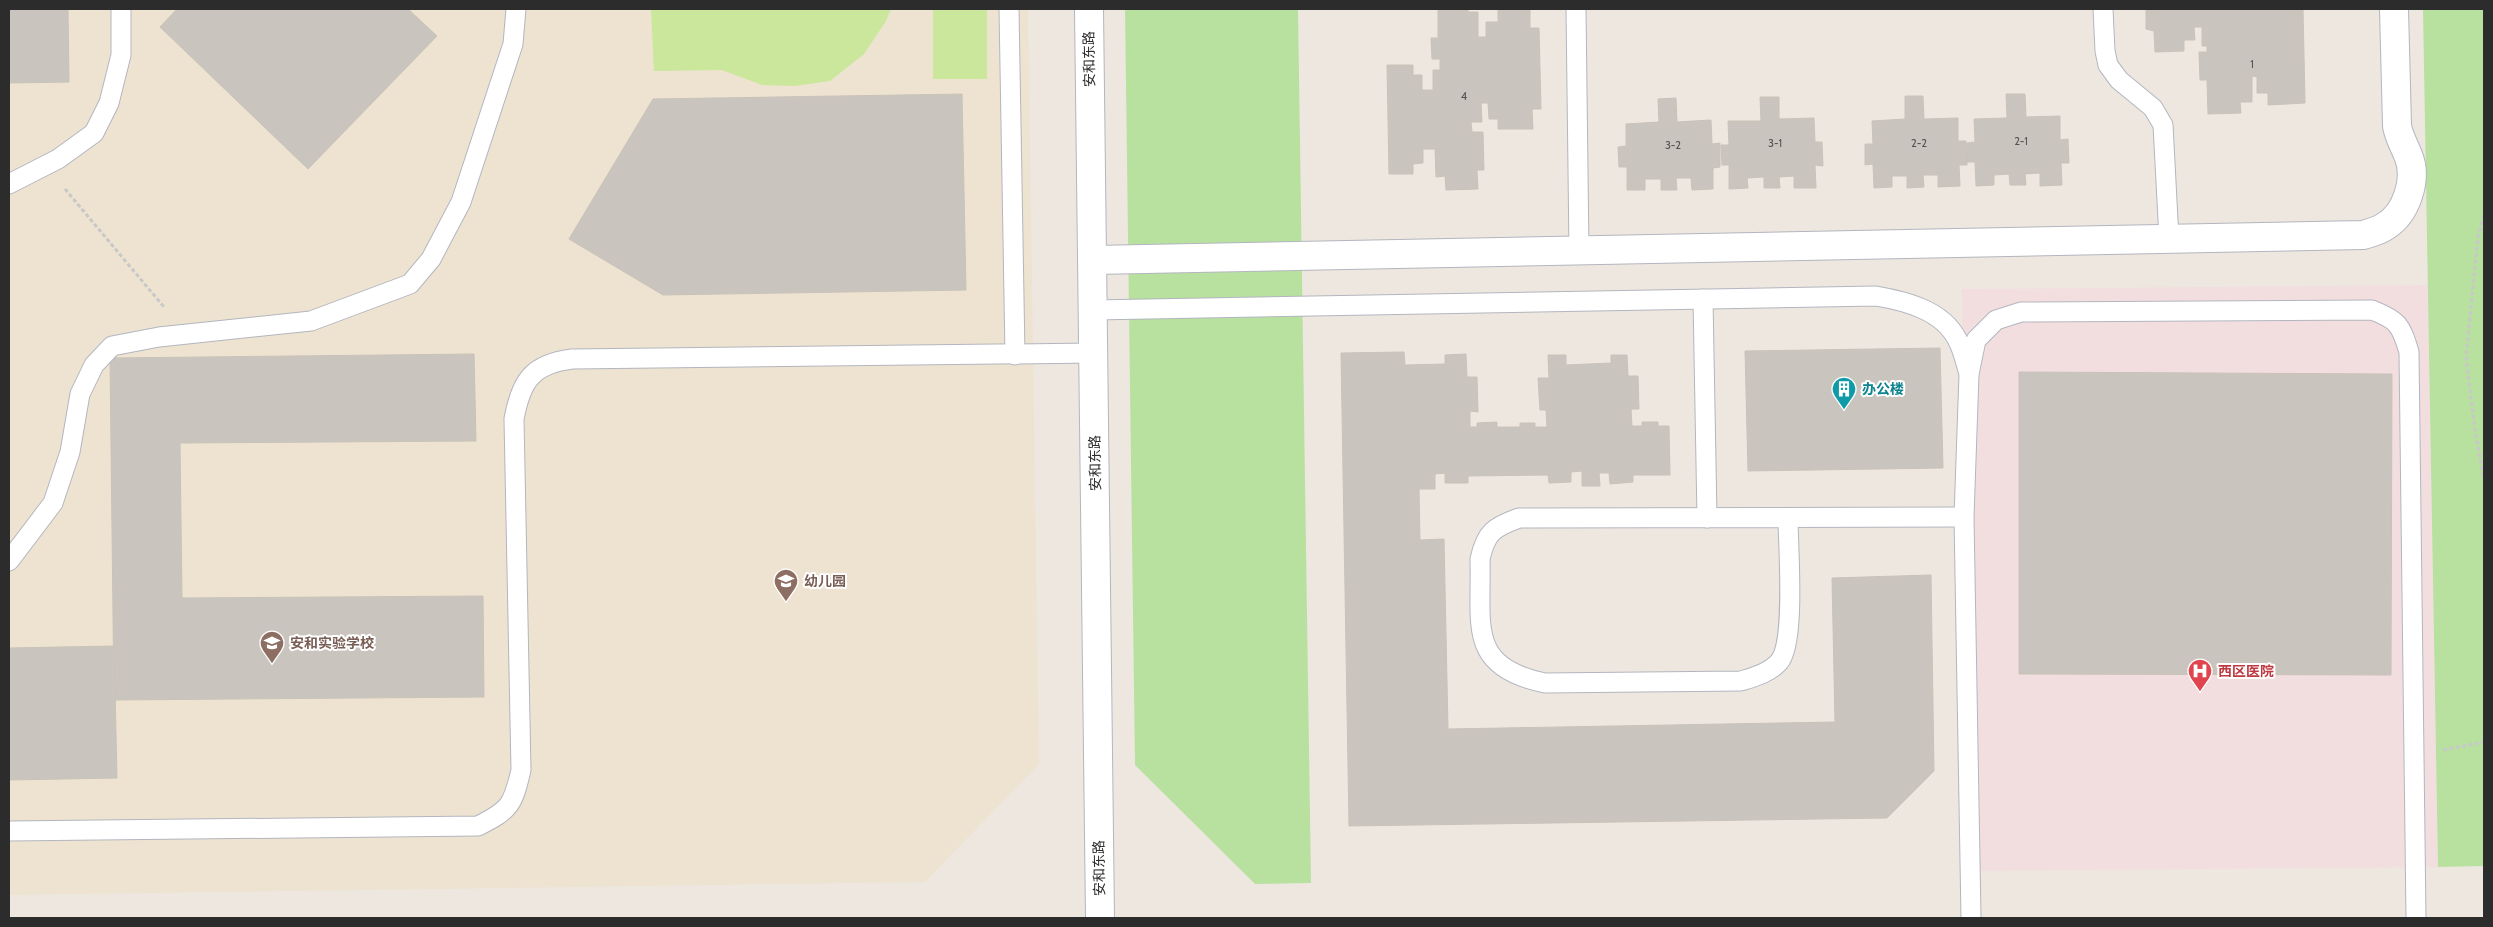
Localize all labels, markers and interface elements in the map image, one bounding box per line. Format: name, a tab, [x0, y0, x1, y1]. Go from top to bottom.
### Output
street label: 安和东路	[1080, 31, 1098, 87]
house number: 1	[2250, 57, 2254, 71]
house number: 4	[1461, 89, 1468, 103]
house number: 2-1	[2014, 134, 2028, 148]
house number: 3-1	[1768, 136, 1782, 150]
house number: 2-2	[1911, 136, 1927, 150]
house number: 3-2	[1665, 138, 1681, 152]
building icon: 办公楼	[1831, 376, 1857, 410]
place label: 办公楼	[1862, 380, 1904, 398]
street label: 安和东路	[1086, 435, 1104, 491]
school or university icon: 幼儿园	[773, 568, 799, 602]
place label: 幼儿园	[804, 572, 846, 590]
school or university icon: 安和实验学校	[259, 630, 285, 664]
place label: 安和实验学校	[290, 634, 374, 652]
hospital icon: 西区医院	[2187, 658, 2213, 692]
place label: 西区医院	[2218, 662, 2274, 680]
street label: 安和东路	[1090, 840, 1108, 896]

